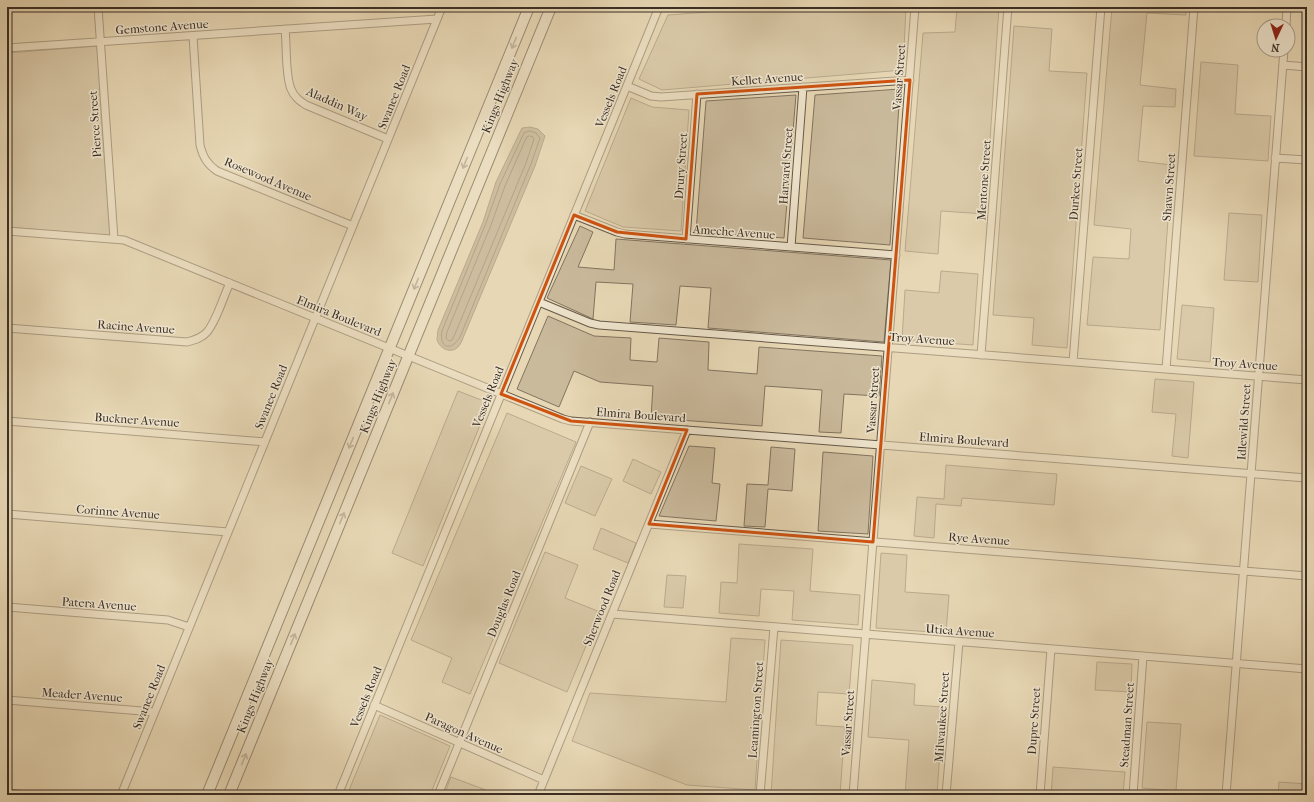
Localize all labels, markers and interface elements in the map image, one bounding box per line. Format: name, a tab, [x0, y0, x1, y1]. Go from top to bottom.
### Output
street label: Gemstone Avenue	[115, 17, 209, 37]
north arrow	[1256, 18, 1296, 58]
one-way arrow	[510, 37, 517, 49]
text: N	[1270, 41, 1280, 54]
street label: Vassar Street	[890, 43, 908, 112]
street label: Kings Highway	[479, 56, 522, 135]
street label: Swanee Road	[375, 62, 413, 131]
street label: Vessels Road	[592, 64, 630, 131]
street label: Kellet Avenue	[730, 69, 804, 89]
street label: Aladdin Way	[303, 84, 370, 124]
street label: Pierce Street	[86, 89, 104, 158]
street label: Harvard Street	[776, 126, 796, 205]
street label: Drury Street	[672, 131, 690, 200]
street label: Mentone Street	[974, 138, 994, 221]
street label: Durkee Street	[1066, 146, 1086, 221]
street label: Shawn Street	[1160, 152, 1178, 222]
street label: Rosewood Avenue	[222, 154, 314, 204]
one-way arrow	[461, 157, 468, 169]
street label: Ameche Avenue	[691, 222, 776, 242]
one-way arrow	[412, 277, 419, 289]
street label: Elmira Boulevard	[295, 293, 384, 340]
street label: Racine Avenue	[97, 317, 175, 337]
street label: Troy Avenue	[889, 330, 955, 348]
street label: Troy Avenue	[1212, 355, 1278, 373]
street label: Kings Highway	[357, 356, 400, 435]
street label: Swanee Road	[252, 362, 290, 431]
street label: Vessels Road	[469, 364, 507, 431]
street label: Vassar Street	[864, 366, 882, 435]
street label: Idlewild Street	[1234, 383, 1254, 461]
one-way arrow	[388, 392, 395, 404]
street label: Elmira Boulevard	[596, 405, 687, 425]
street label: Buckner Avenue	[94, 410, 180, 430]
street label: Elmira Boulevard	[919, 430, 1010, 450]
one-way arrow	[347, 437, 354, 449]
street label: Corinne Avenue	[76, 502, 160, 522]
one-way arrow	[339, 513, 346, 525]
street label: Rye Avenue	[948, 530, 1010, 548]
street label: Douglas Road	[484, 568, 524, 640]
street label: Sherwood Road	[580, 568, 624, 648]
street label: Patera Avenue	[61, 594, 137, 614]
street label: Utica Avenue	[925, 622, 995, 640]
one-way arrow	[289, 633, 297, 645]
street label: Kings Highway	[234, 656, 277, 735]
street label: Leamington Street	[746, 660, 766, 759]
street label: Swanee Road	[130, 662, 168, 731]
street label: Vessels Road	[347, 664, 385, 731]
street label: Milwaukee Street	[932, 670, 952, 763]
street label: Steadman Street	[1117, 681, 1137, 768]
street label: Meader Avenue	[41, 685, 123, 705]
street label: Dupre Street	[1025, 686, 1043, 755]
street label: Vassar Street	[839, 689, 857, 758]
street label: Paragon Avenue	[423, 710, 505, 756]
one-way arrow	[240, 753, 248, 765]

